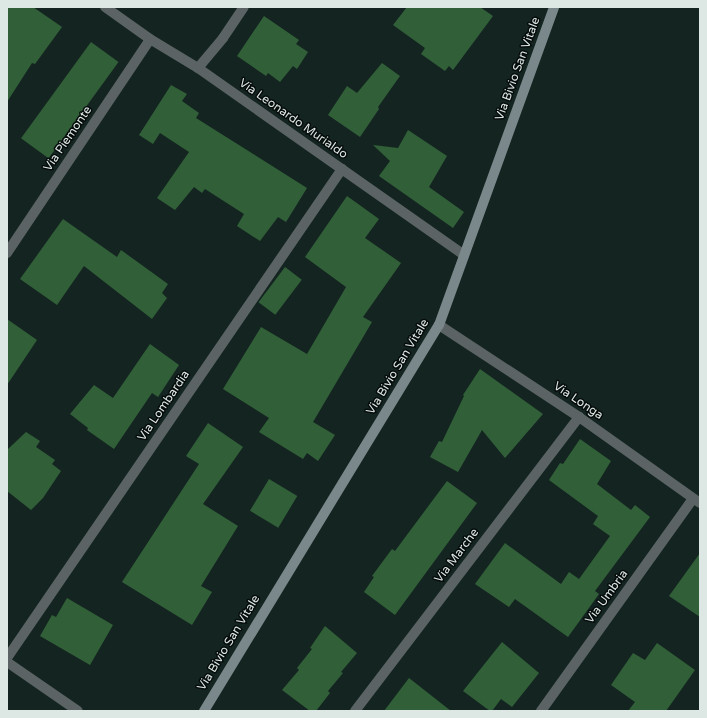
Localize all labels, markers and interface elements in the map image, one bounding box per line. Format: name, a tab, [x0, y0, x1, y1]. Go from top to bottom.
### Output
street label: Via Bivio San Vitale	[493, 15, 543, 123]
street label: Via Leonardo Murialdo	[236, 76, 350, 162]
street label: Via Piemonte	[41, 104, 95, 174]
street label: Via Bivio San Vitale	[364, 317, 432, 417]
street label: Via Lombardia	[135, 368, 193, 444]
street label: Via Longa	[550, 379, 606, 423]
street label: Via Marche	[432, 526, 482, 586]
street label: Via Umbria	[583, 567, 631, 627]
street label: Via Bivio San Vitale	[195, 593, 263, 693]

